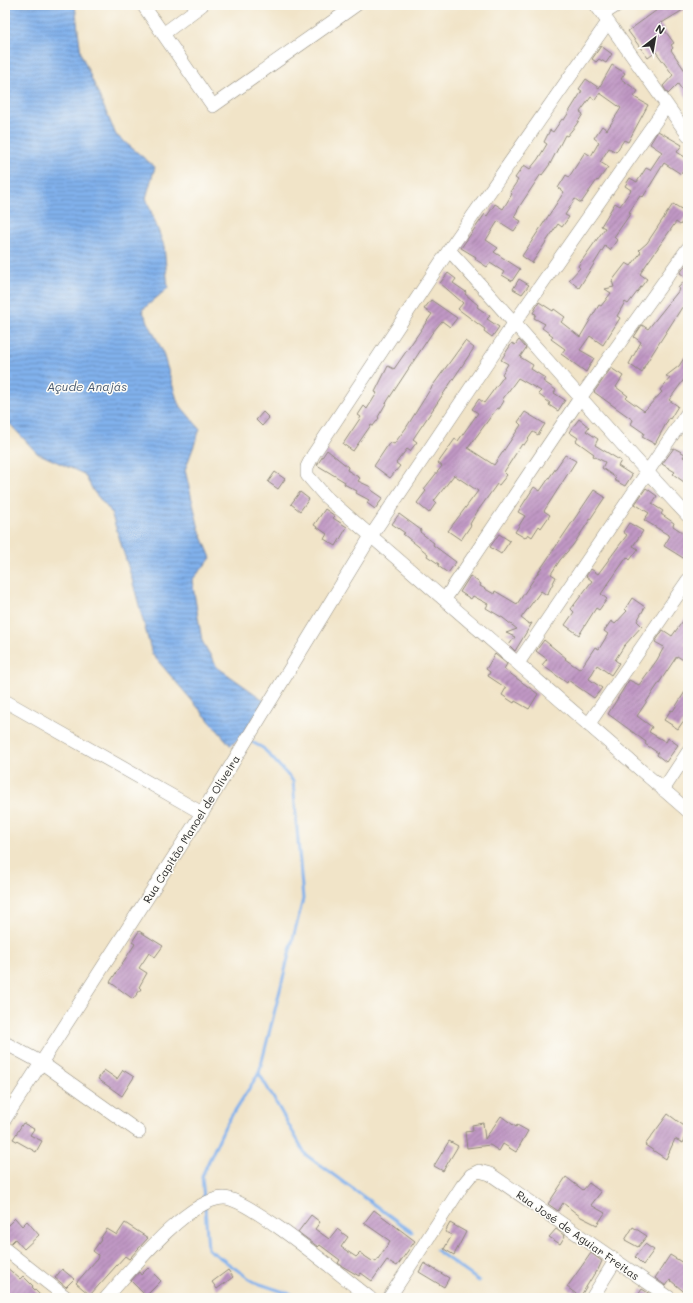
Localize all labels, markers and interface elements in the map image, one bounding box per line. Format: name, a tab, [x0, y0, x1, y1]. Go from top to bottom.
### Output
north arrow	[635, 18, 675, 58]
text: N	[653, 20, 668, 38]
water label: Açude Anajás	[47, 378, 127, 394]
street label: Rua Capitão Manoel de Oliveira	[139, 752, 243, 906]
street label: Rua José de Aguiar Freitas	[513, 1187, 643, 1283]

